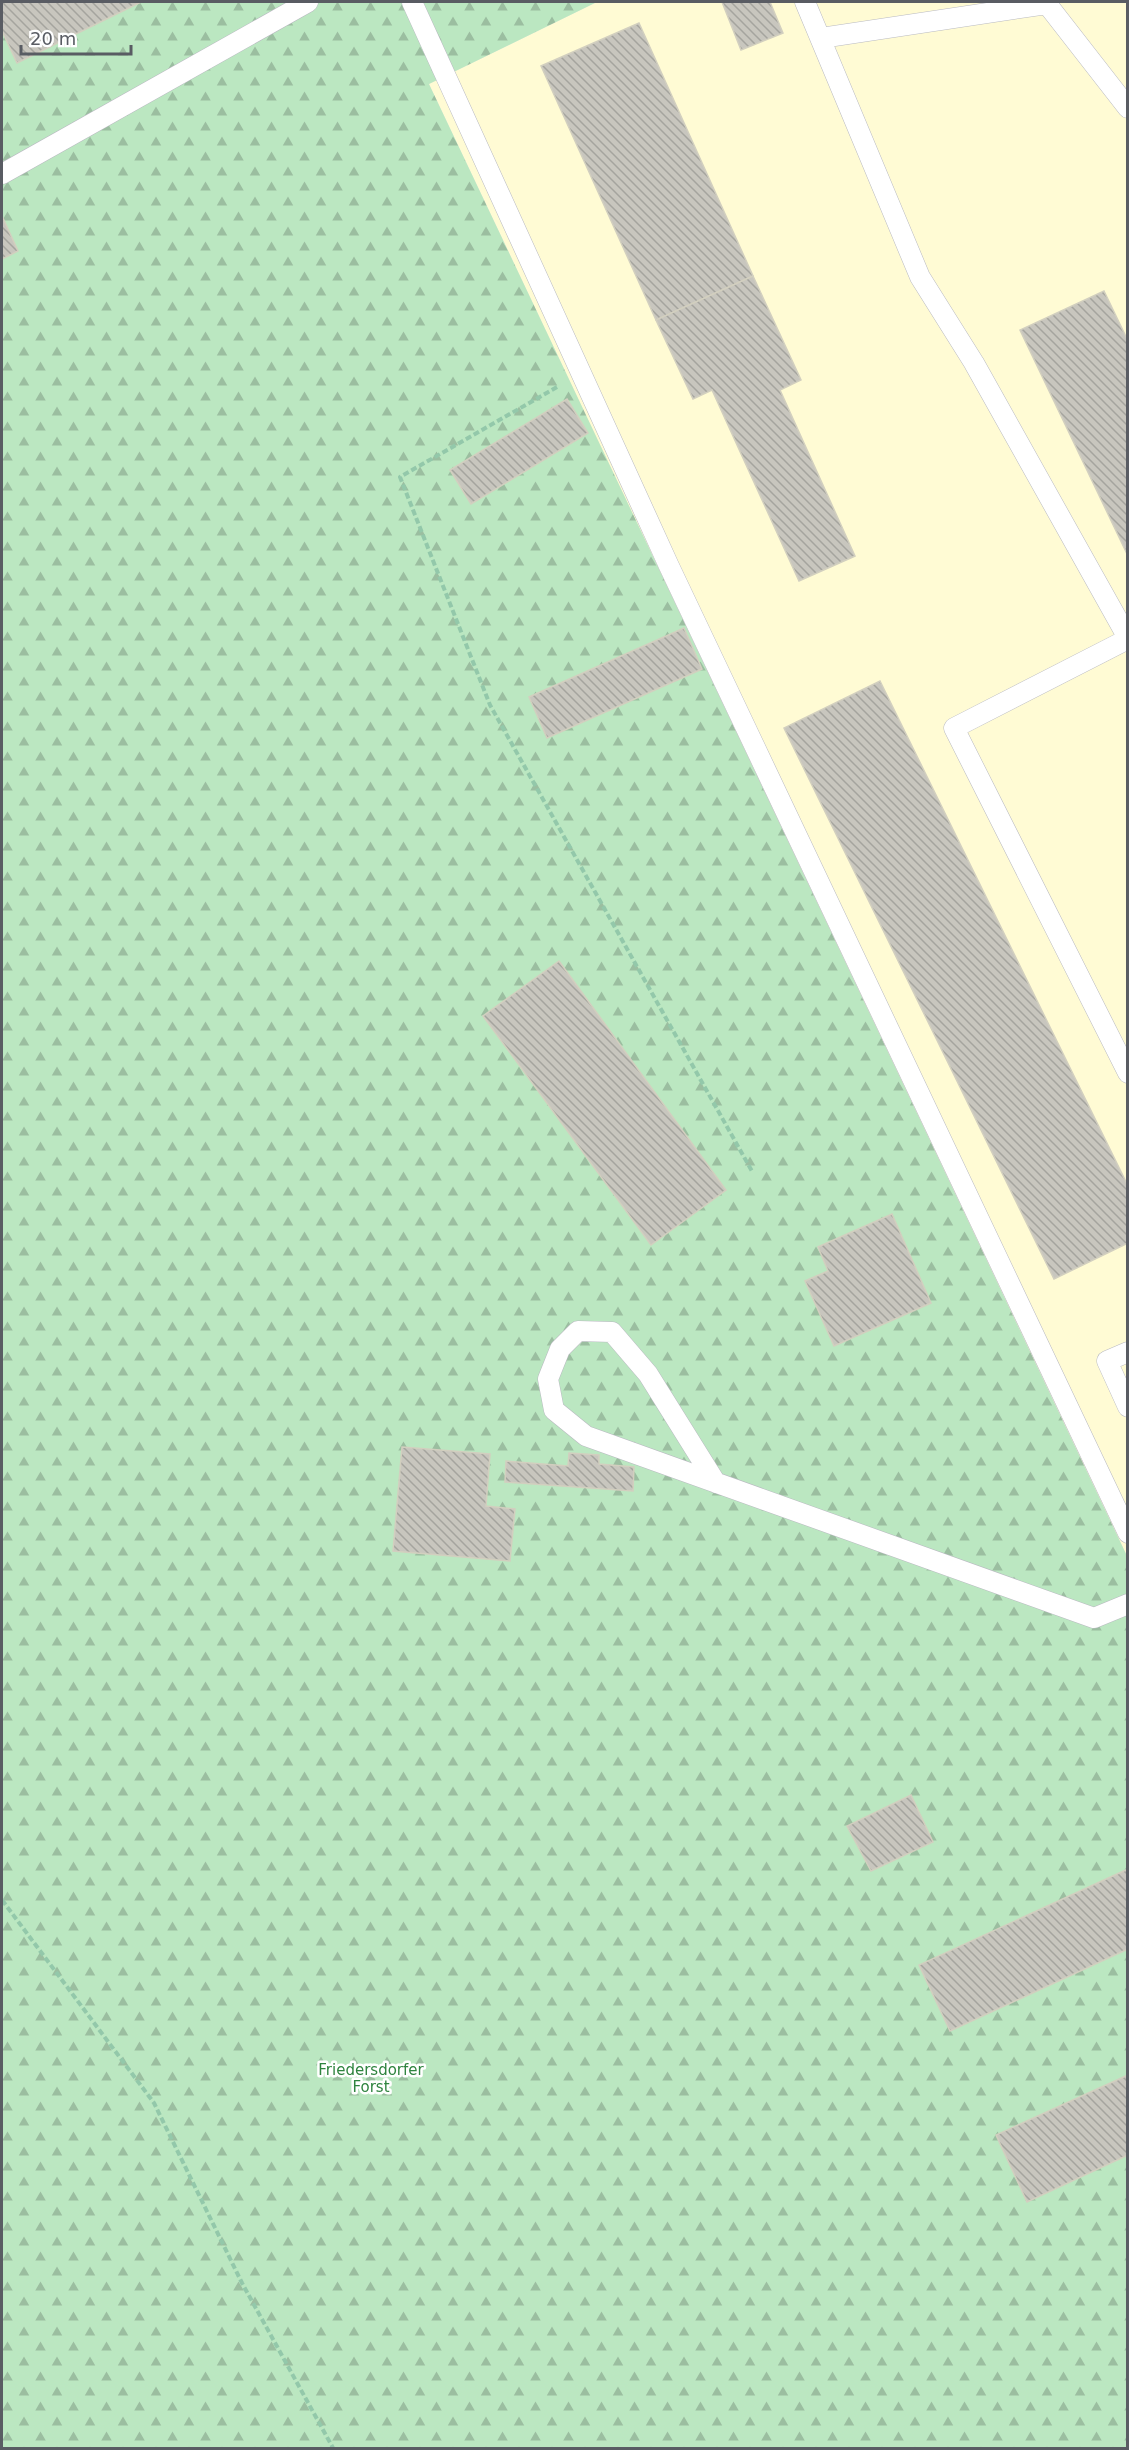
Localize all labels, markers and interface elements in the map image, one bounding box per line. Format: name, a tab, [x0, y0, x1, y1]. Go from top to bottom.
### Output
scale bar	[21, 18, 130, 56]
text: 20 m	[30, 28, 76, 49]
park label: Friedersdorfer Forst	[318, 2061, 425, 2096]

